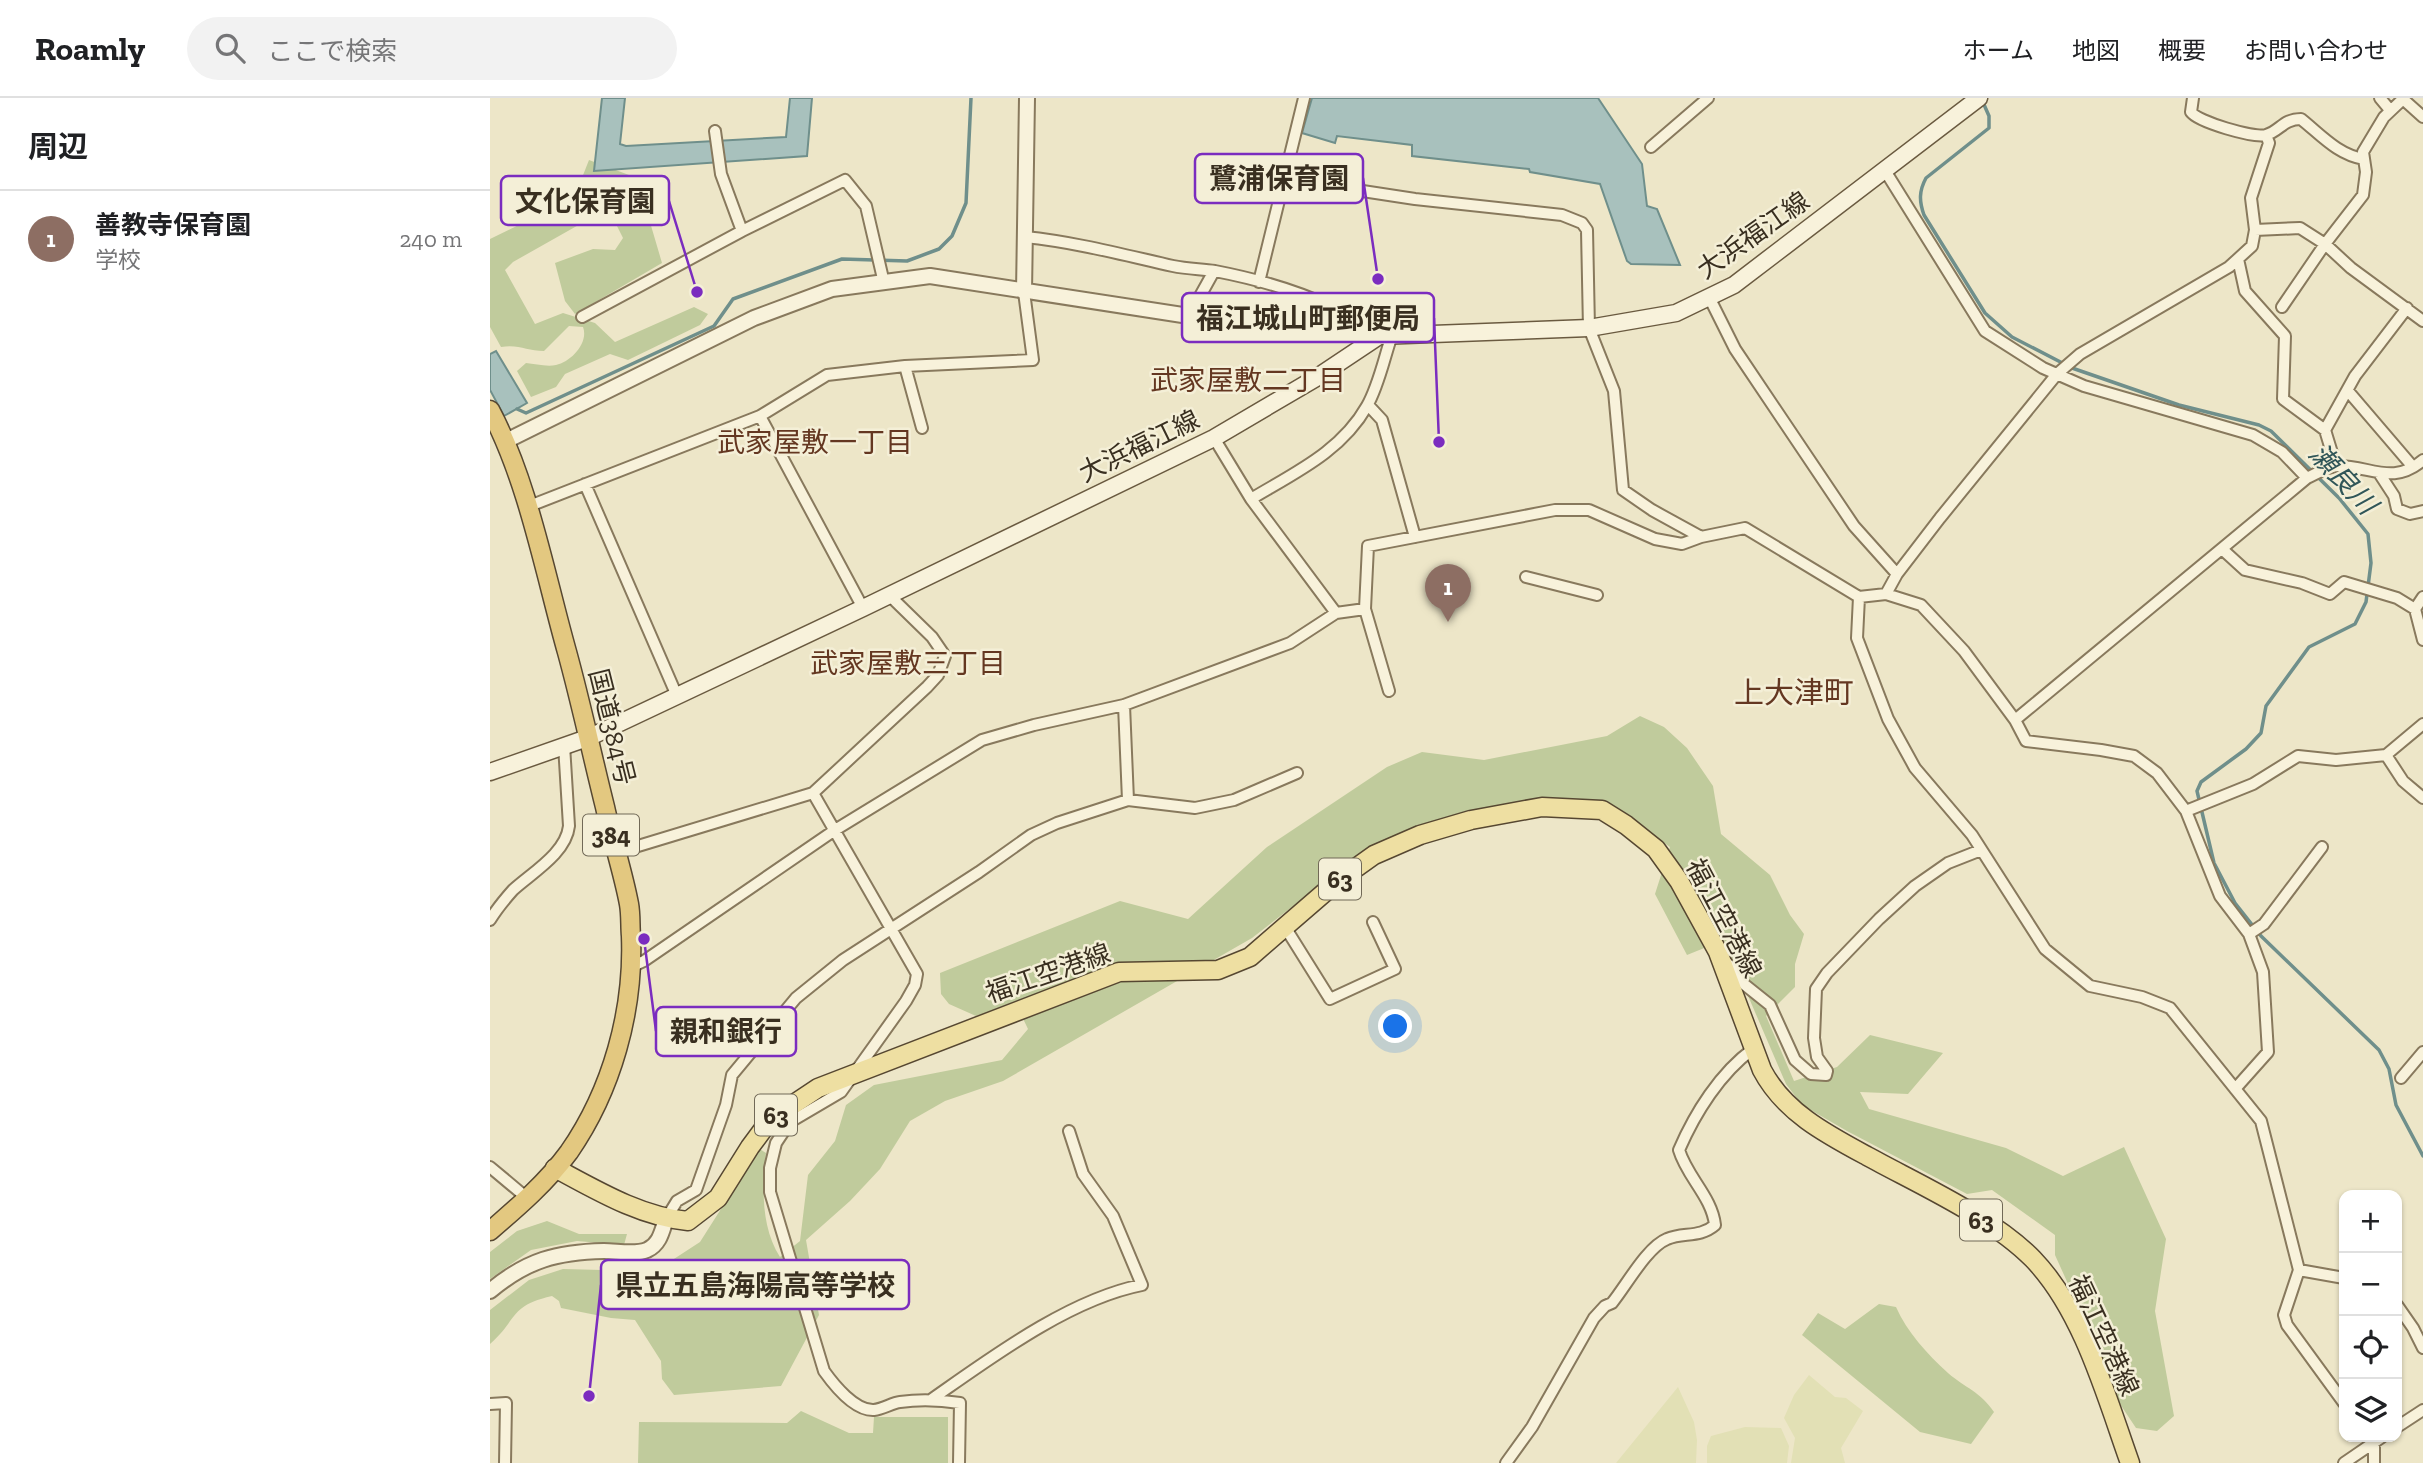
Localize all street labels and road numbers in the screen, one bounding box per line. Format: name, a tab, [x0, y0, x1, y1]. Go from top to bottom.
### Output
street label: 大浜福江線	[1691, 185, 1815, 285]
street label: 大浜福江線	[1074, 403, 1204, 489]
street label: 国道384号	[582, 666, 642, 788]
road number: 384	[583, 814, 639, 856]
street label: 福江空港線	[1679, 853, 1769, 983]
road number: 63	[1319, 858, 1361, 900]
street label: 福江空港線	[981, 937, 1115, 1009]
road number: 63	[755, 1094, 797, 1135]
road number: 63	[1960, 1200, 2002, 1240]
street label: 福江空港線	[2062, 1269, 2146, 1401]

